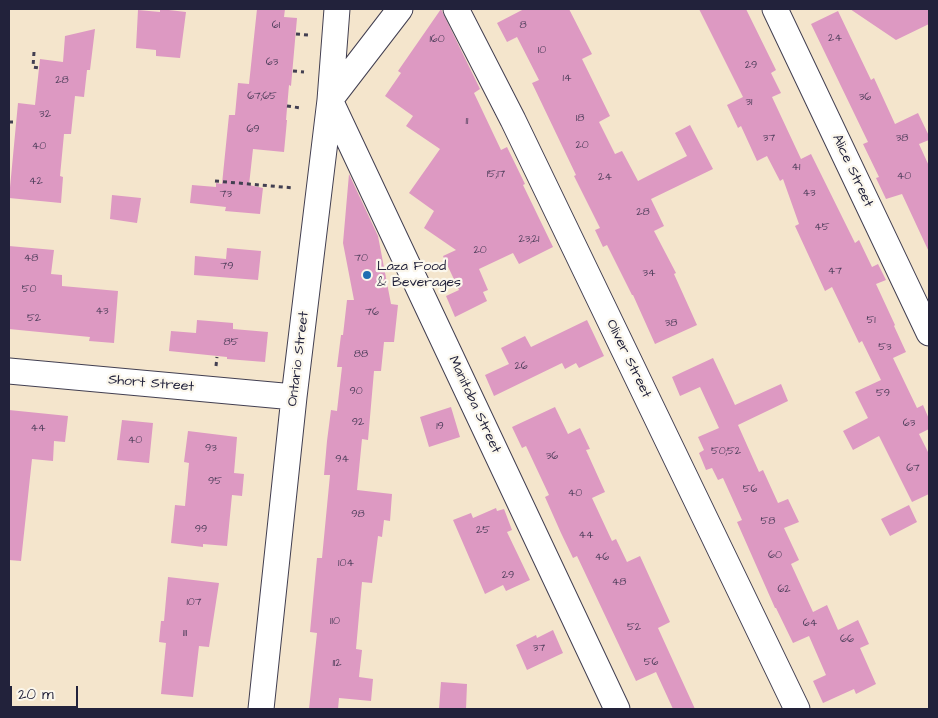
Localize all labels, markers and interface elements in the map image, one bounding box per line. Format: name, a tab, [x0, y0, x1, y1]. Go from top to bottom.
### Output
house number: 61	[272, 19, 280, 33]
house number: 8	[519, 19, 527, 33]
house number: 24	[828, 32, 842, 46]
house number: 160	[429, 33, 445, 47]
house number: 10	[538, 44, 546, 58]
house number: 63	[266, 56, 278, 70]
house number: 29	[745, 59, 757, 73]
house number: 14	[563, 72, 571, 86]
house number: 28	[55, 74, 69, 88]
house number: 67;65	[247, 90, 277, 104]
house number: 36	[859, 91, 871, 105]
house number: 31	[745, 96, 753, 110]
house number: 32	[39, 108, 51, 122]
house number: 18	[576, 112, 584, 126]
house number: 11	[466, 115, 468, 129]
house number: 69	[246, 123, 260, 137]
house number: 37	[763, 132, 775, 146]
street label: Alice Street	[828, 132, 876, 210]
house number: 38	[896, 132, 908, 146]
house number: 20	[575, 139, 589, 153]
house number: 40	[32, 140, 46, 154]
house number: 41	[792, 161, 800, 175]
house number: 15;17	[487, 168, 505, 182]
house number: 40	[897, 170, 911, 184]
house number: 24	[598, 171, 612, 185]
house number: 42	[29, 175, 43, 189]
house number: 43	[802, 187, 816, 201]
house number: 73	[220, 188, 232, 202]
house number: 28	[636, 206, 650, 220]
house number: 45	[814, 221, 830, 235]
house number: 23;21	[519, 233, 539, 247]
house number: 20	[473, 244, 487, 258]
house number: 48	[24, 252, 38, 266]
house number: 70	[354, 252, 368, 266]
place label: Laza Food & Beverages	[377, 259, 461, 292]
house number: 79	[220, 260, 234, 274]
house number: 47	[828, 265, 842, 279]
house number: 34	[642, 267, 656, 281]
marker: Laza Food & Beverages	[361, 269, 373, 281]
house number: 50	[22, 283, 36, 297]
house number: 43	[95, 305, 109, 319]
house number: 76	[365, 306, 379, 320]
street label: Ontario Street	[285, 310, 313, 408]
house number: 52	[27, 312, 41, 326]
house number: 51	[866, 314, 876, 328]
street label: Oliver Street	[602, 317, 654, 401]
house number: 38	[665, 317, 677, 331]
house number: 85	[224, 336, 238, 350]
house number: 53	[878, 341, 892, 355]
house number: 88	[354, 348, 368, 362]
street label: Manitoba Street	[444, 354, 504, 456]
house number: 26	[514, 360, 528, 374]
street label: Short Street	[107, 372, 195, 396]
house number: 90	[349, 385, 363, 399]
house number: 59	[876, 387, 890, 401]
house number: 92	[352, 416, 364, 430]
house number: 63	[903, 417, 915, 431]
house number: 19	[436, 420, 444, 434]
house number: 44	[31, 422, 45, 436]
house number: 40	[128, 434, 142, 448]
house number: 93	[205, 442, 217, 456]
house number: 50;52	[711, 445, 741, 459]
house number: 36	[546, 450, 558, 464]
house number: 94	[335, 453, 349, 467]
house number: 67	[906, 462, 920, 476]
house number: 95	[208, 475, 222, 489]
house number: 56	[743, 483, 757, 497]
house number: 40	[568, 487, 582, 501]
house number: 98	[351, 508, 365, 522]
house number: 58	[761, 515, 775, 529]
house number: 99	[195, 523, 207, 537]
house number: 25	[476, 524, 490, 538]
house number: 44	[579, 529, 593, 543]
house number: 60	[768, 549, 782, 563]
house number: 46	[595, 551, 609, 565]
house number: 104	[338, 557, 354, 571]
house number: 29	[502, 569, 514, 583]
house number: 48	[612, 576, 626, 590]
house number: 62	[777, 583, 791, 597]
house number: 107	[186, 596, 202, 610]
house number: 110	[330, 615, 340, 629]
house number: 64	[803, 617, 817, 631]
house number: 52	[627, 621, 641, 635]
house number: 111	[183, 627, 187, 641]
house number: 66	[840, 633, 854, 647]
house number: 37	[533, 642, 545, 656]
house number: 56	[644, 656, 658, 670]
house number: 112	[332, 657, 342, 671]
scale bar	[12, 676, 80, 708]
text: 20 m	[18, 684, 54, 705]

